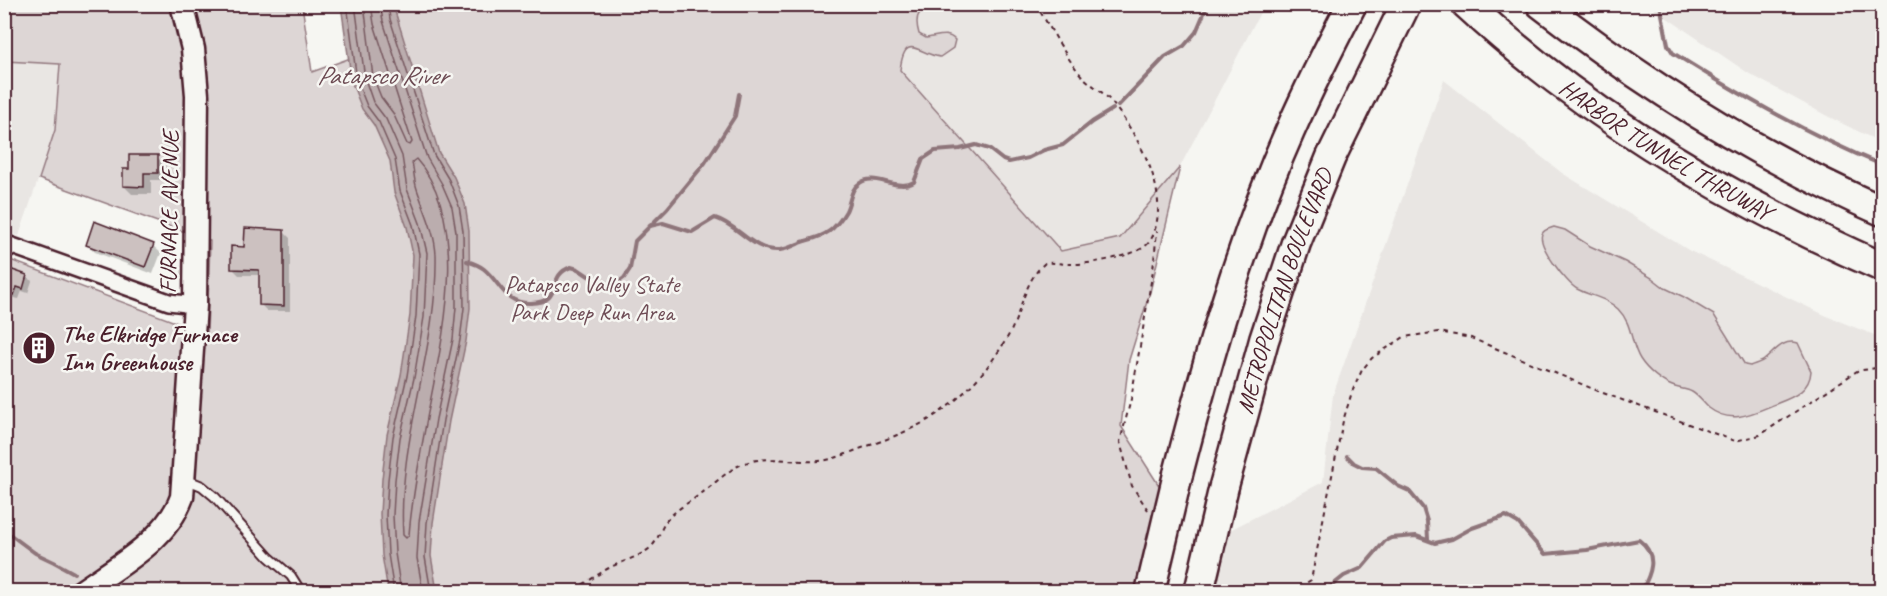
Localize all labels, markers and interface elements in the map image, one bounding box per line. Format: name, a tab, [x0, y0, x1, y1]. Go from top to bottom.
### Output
water label: Patapsco River	[317, 59, 452, 92]
street label: HARBOR TUNNEL THRUWAY	[1554, 72, 1781, 229]
street label: FURNACE AVENUE	[153, 127, 185, 294]
street label: METROPOLITAN BOULEVARD	[1230, 163, 1340, 417]
park label: Patapsco Valley State Park Deep Run Area	[505, 269, 681, 327]
place label: The Elkridge Furnace Inn Greenhouse	[62, 319, 239, 377]
building icon: The Elkridge Furnace Inn Greenhouse	[21, 330, 57, 366]

